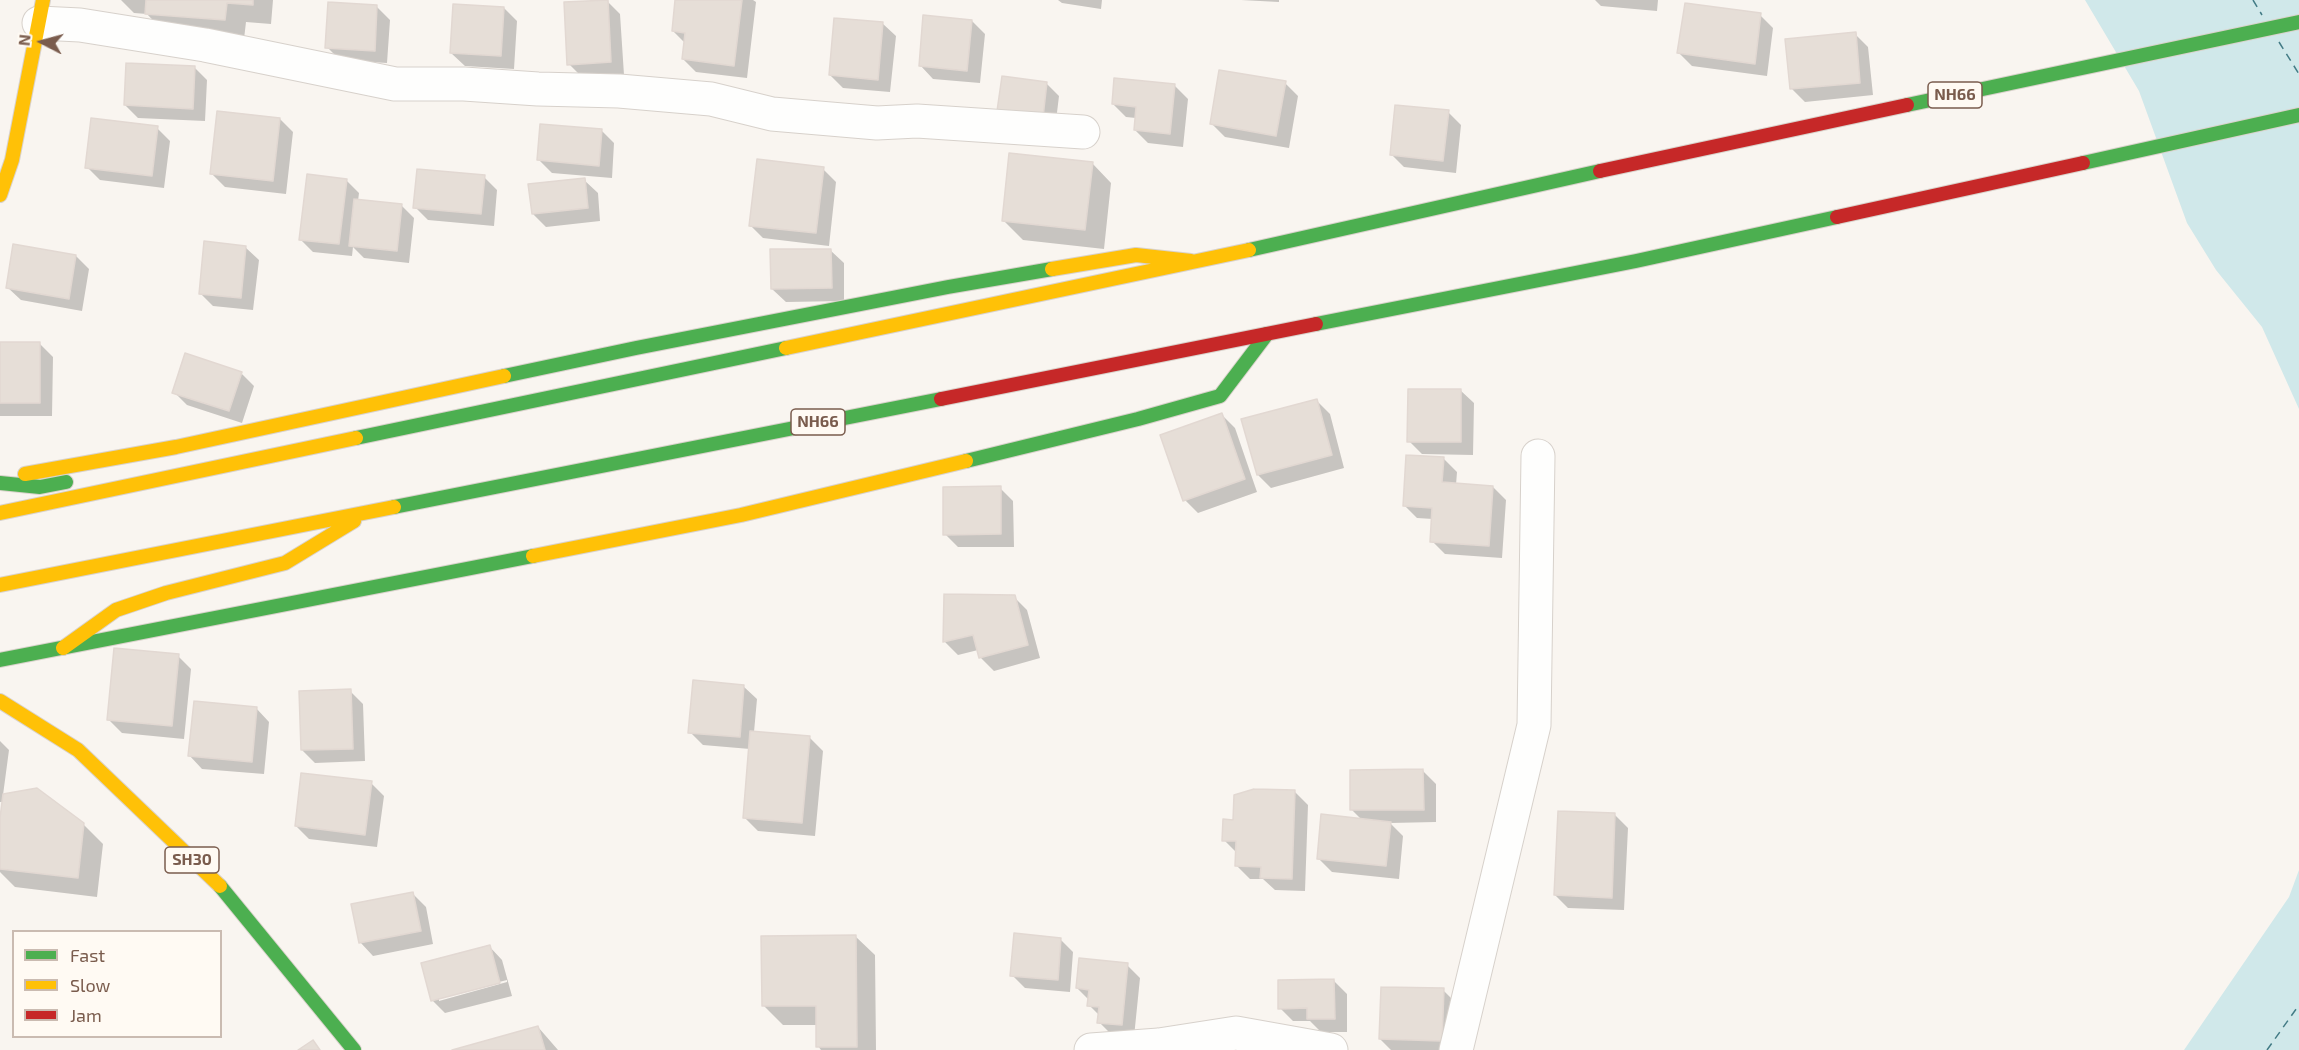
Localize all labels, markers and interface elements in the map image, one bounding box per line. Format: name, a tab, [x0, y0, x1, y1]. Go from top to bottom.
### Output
north arrow	[12, 12, 72, 72]
text: N	[14, 33, 34, 47]
road number: NH66	[1928, 82, 1982, 108]
road number: NH66	[791, 409, 845, 435]
road number: SH30	[165, 847, 219, 873]
legend	[12, 930, 222, 1038]
text: Fast	[70, 944, 105, 966]
text: Slow	[70, 974, 110, 996]
text: Jam	[70, 1004, 102, 1026]

